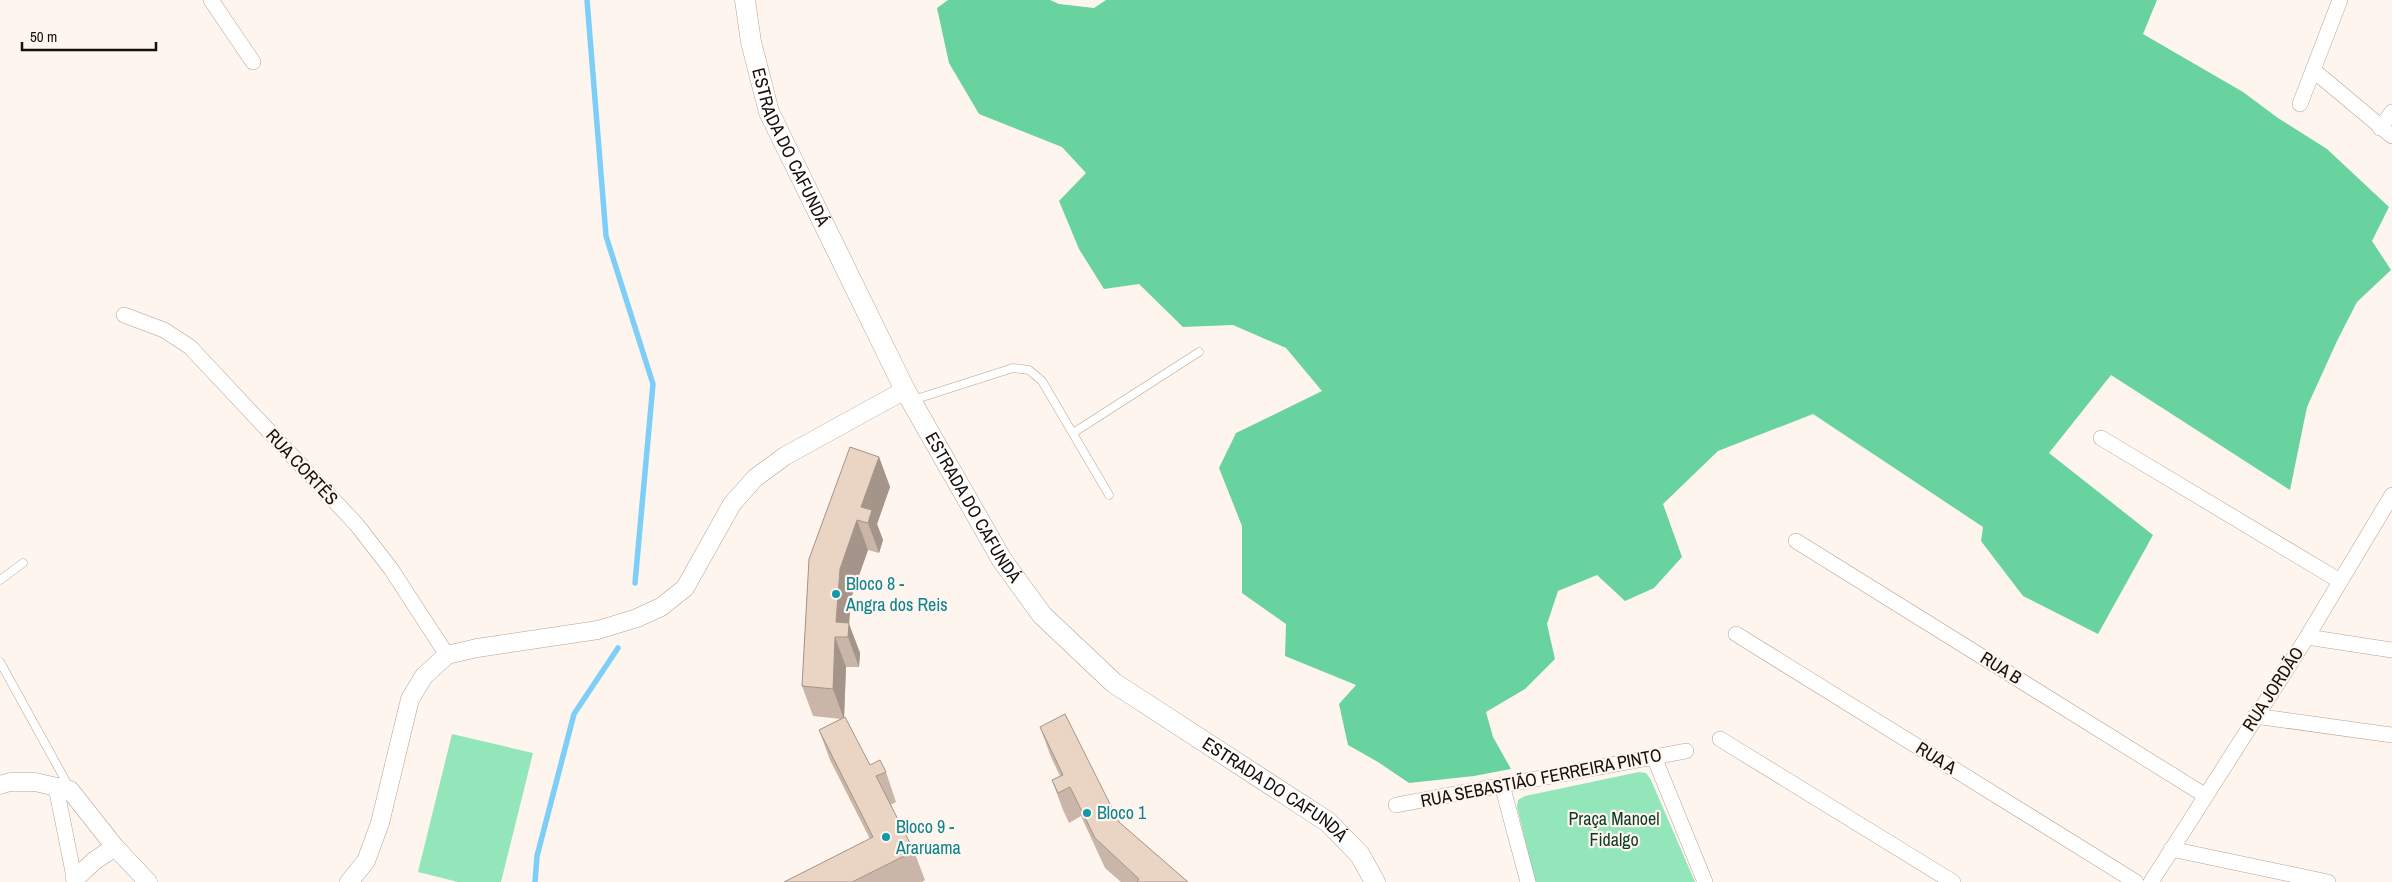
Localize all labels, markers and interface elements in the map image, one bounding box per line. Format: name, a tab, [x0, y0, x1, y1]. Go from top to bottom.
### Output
scale bar	[22, 20, 156, 52]
text: 50 m	[30, 26, 57, 47]
street label: ESTRADA DO CAFUNDÁ	[746, 65, 836, 230]
street label: RUA CORTÊS	[261, 423, 344, 510]
street label: ESTRADA DO CAFUNDÁ	[920, 427, 1028, 588]
place label: Bloco 8 - Angra dos Reis	[845, 571, 948, 617]
marker: Bloco 8 - Angra dos Reis	[830, 588, 842, 600]
street label: RUA JORDÃO	[2236, 642, 2309, 736]
street label: RUA B	[1976, 645, 2027, 690]
street label: ESTRADA DO CAFUNDÁ	[1198, 731, 1354, 847]
street label: RUA A	[1911, 735, 1961, 780]
street label: RUA SEBASTIÃO FERREIRA PINTO	[1418, 742, 1664, 813]
place label: Bloco 1	[1097, 800, 1147, 825]
park label: Praça Manoel Fidalgo	[1568, 806, 1660, 852]
marker: Bloco 1	[1081, 807, 1093, 819]
place label: Bloco 9 - Araruama	[895, 814, 961, 860]
marker: Bloco 9 - Araruama	[880, 831, 892, 843]

